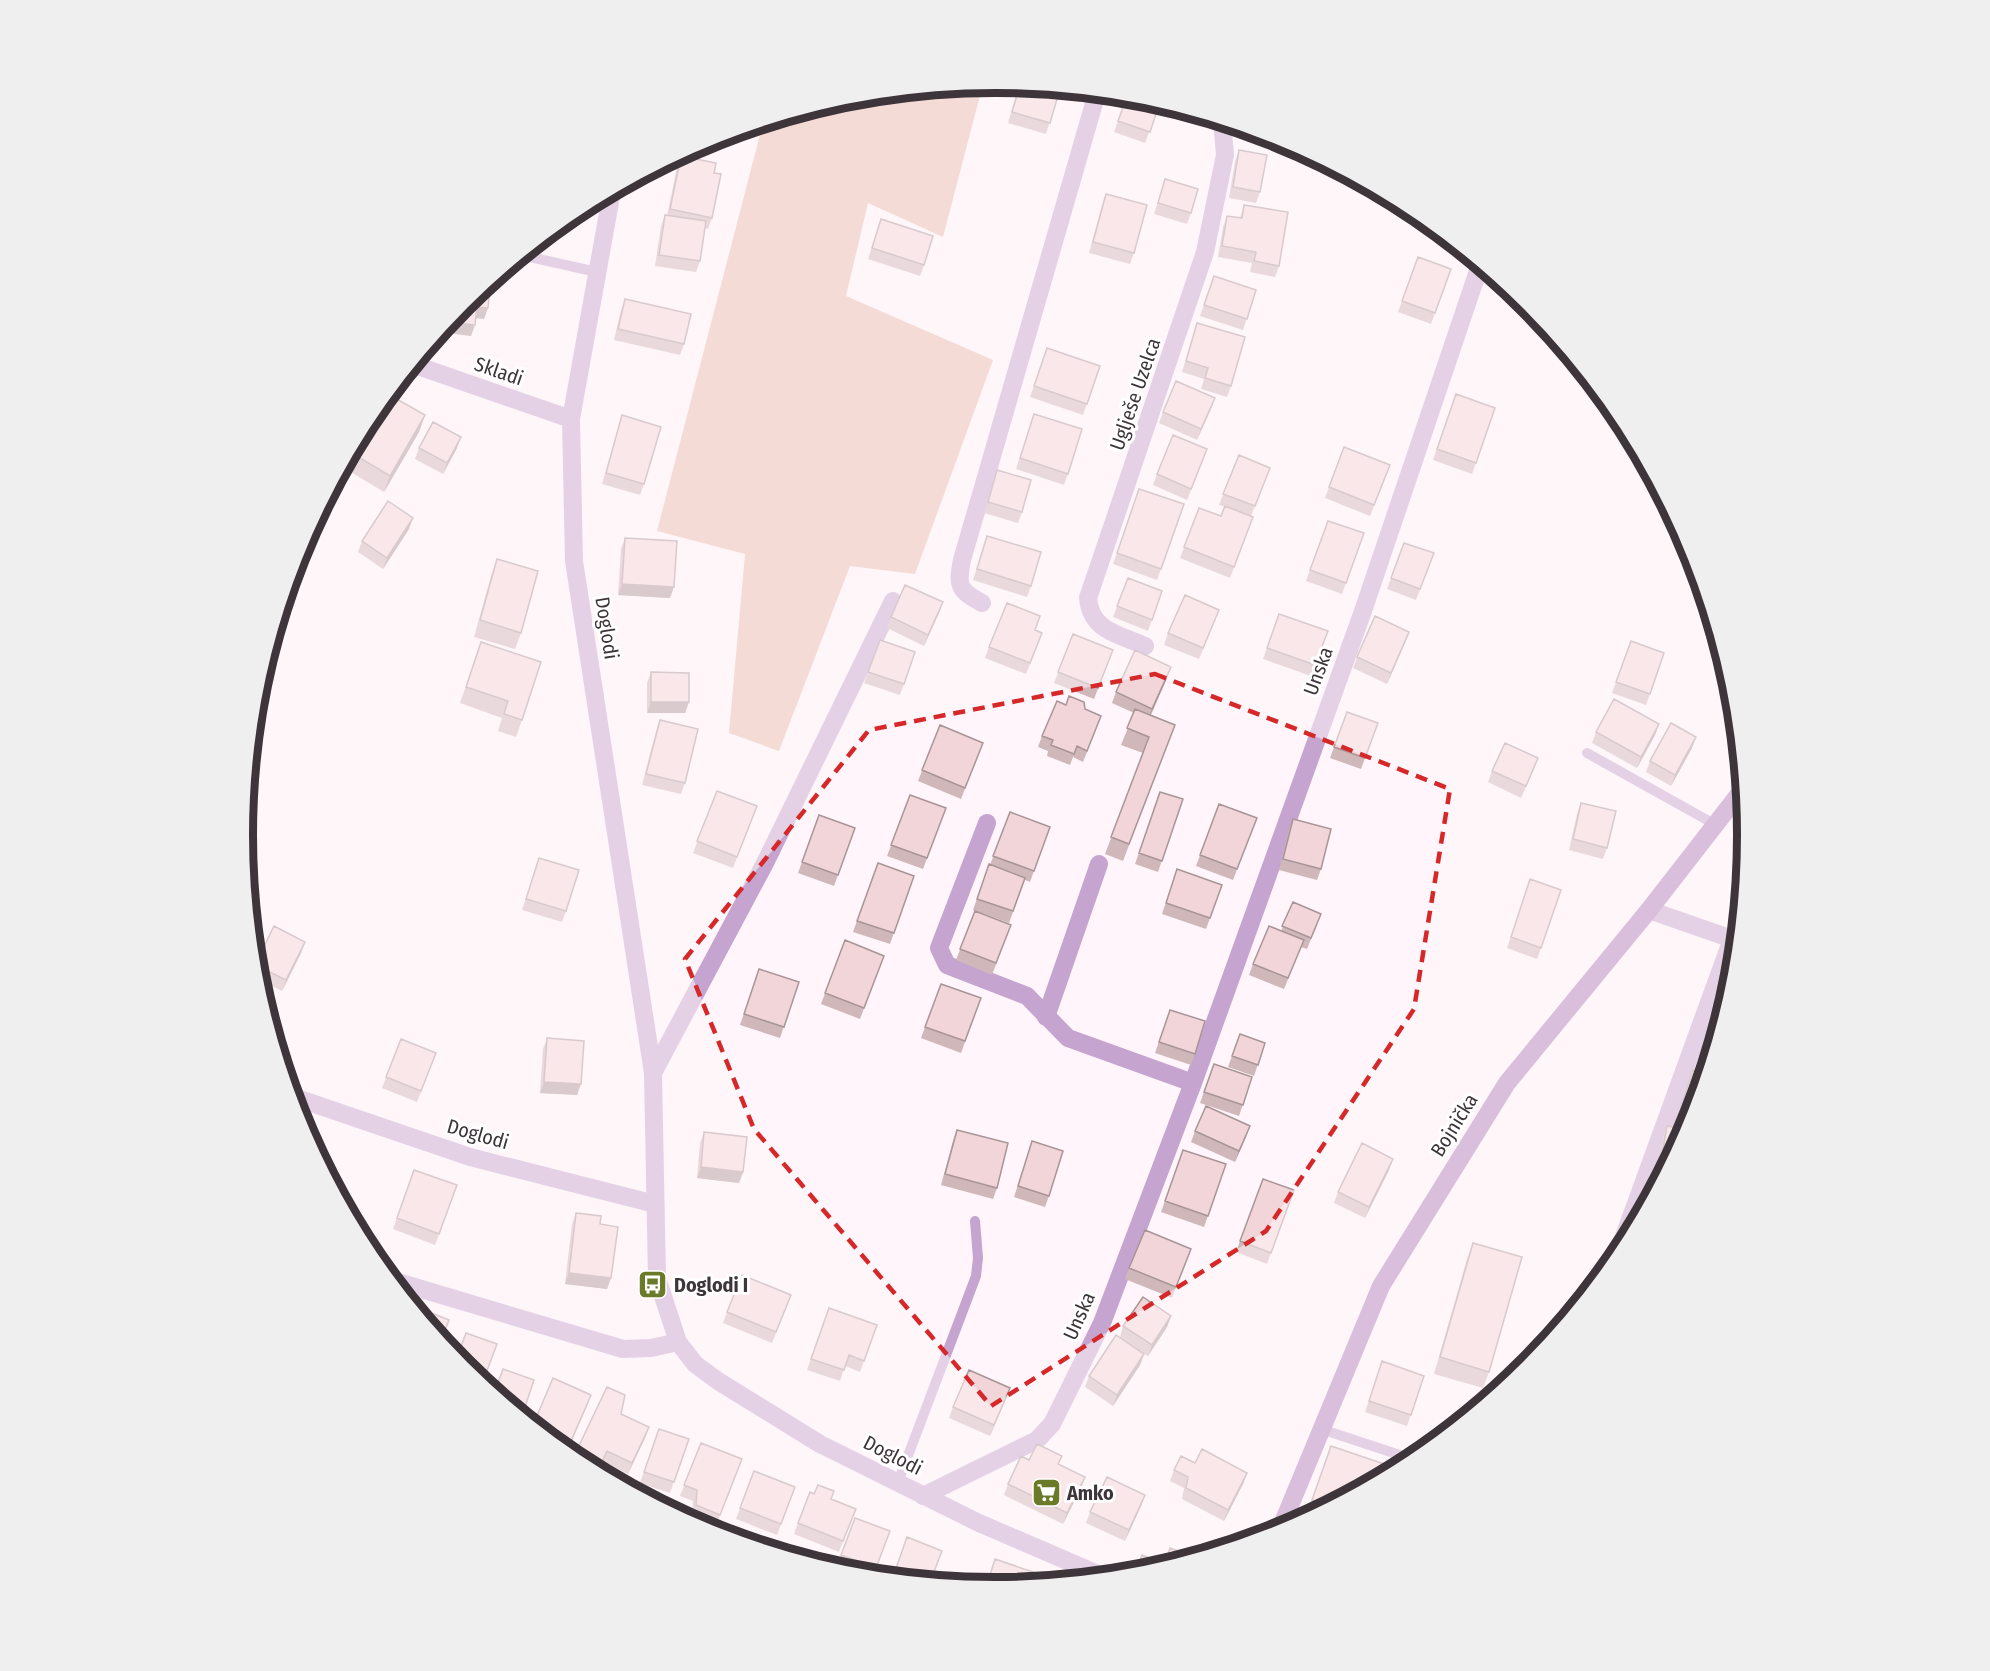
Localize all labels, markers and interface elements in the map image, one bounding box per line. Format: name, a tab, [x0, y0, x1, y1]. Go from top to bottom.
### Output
street label: Uglješe Uzelca	[1105, 335, 1165, 453]
street label: Skladi	[471, 352, 527, 390]
street label: Doglodi	[590, 595, 624, 661]
street label: Unska	[1298, 644, 1338, 698]
street label: Bojnička	[1425, 1089, 1483, 1161]
street label: Doglodi	[444, 1114, 512, 1154]
bus stop icon: Doglodi I	[637, 1269, 669, 1301]
place label: Doglodi I	[674, 1273, 748, 1297]
street label: Unska	[1058, 1288, 1100, 1344]
street label: Doglodi	[859, 1430, 927, 1480]
supermarket icon: Amko	[1030, 1477, 1062, 1509]
place label: Amko	[1066, 1481, 1114, 1505]

